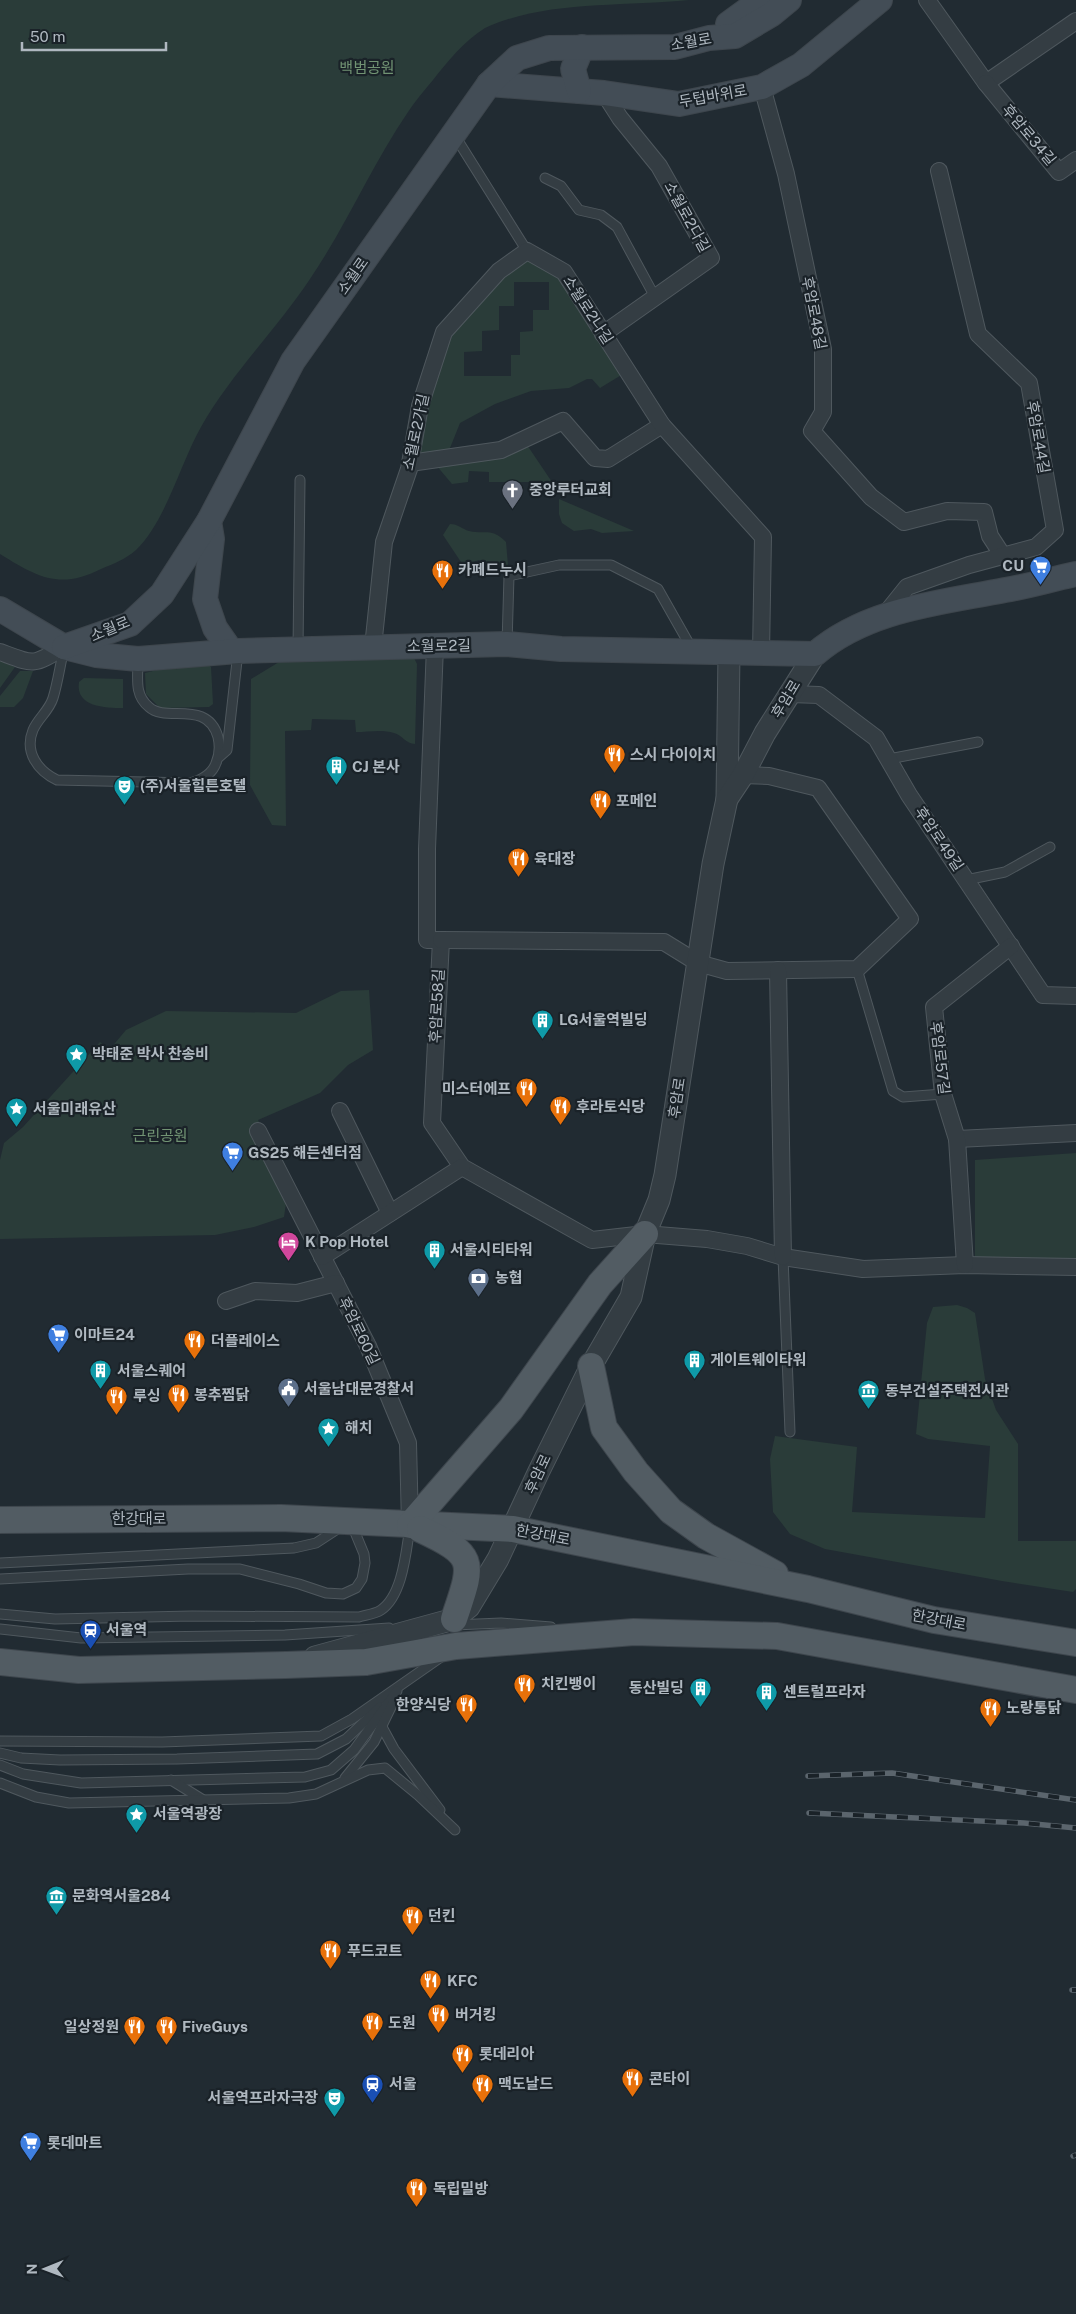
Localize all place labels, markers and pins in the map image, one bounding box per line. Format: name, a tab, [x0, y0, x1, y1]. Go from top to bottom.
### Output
church icon: 중앙루터교회	[501, 478, 525, 509]
place label: 중앙루터교회	[529, 481, 612, 498]
supermarket icon: CU	[1028, 554, 1052, 585]
place label: CU	[1002, 557, 1024, 574]
restaurant icon: 카페드누시	[430, 558, 454, 589]
place label: 카페드누시	[458, 561, 527, 578]
restaurant icon: 스시 다이이치	[602, 743, 626, 774]
place label: 스시 다이이치	[630, 746, 716, 763]
building icon: CJ 본사	[324, 755, 348, 786]
place label: CJ 본사	[352, 758, 400, 775]
theatre icon: (주)서울힐튼호텔	[112, 774, 136, 805]
place label: (주)서울힐튼호텔	[140, 777, 247, 794]
restaurant icon: 포메인	[588, 789, 612, 820]
place label: 포메인	[616, 792, 657, 809]
restaurant icon: 육대장	[506, 847, 530, 878]
place label: 육대장	[534, 850, 576, 867]
building icon: LG서울역빌딩	[531, 1008, 555, 1039]
place label: LG서울역빌딩	[559, 1011, 648, 1028]
place icon: 박태준 박사 찬송비	[64, 1042, 88, 1073]
place label: 박태준 박사 찬송비	[92, 1045, 209, 1062]
restaurant icon: 미스터에프	[515, 1077, 539, 1108]
place label: 미스터에프	[442, 1080, 511, 1097]
restaurant icon: 후라토식당	[548, 1095, 572, 1126]
place icon: 서울미래유산	[5, 1097, 29, 1128]
place label: 후라토식당	[576, 1098, 645, 1115]
place label: 서울미래유산	[33, 1100, 116, 1117]
supermarket icon: GS25 해든센터점	[220, 1141, 244, 1172]
place label: GS25 해든센터점	[248, 1144, 362, 1161]
hotel icon: K Pop Hotel	[277, 1230, 301, 1261]
place label: K Pop Hotel	[305, 1233, 389, 1250]
building icon: 서울시티타워	[422, 1238, 446, 1269]
place label: 서울시티타워	[450, 1241, 533, 1258]
bank icon: 농협	[467, 1266, 491, 1297]
place label: 농협	[495, 1269, 523, 1286]
supermarket icon: 이마트24	[46, 1323, 70, 1354]
place label: 이마트24	[74, 1326, 135, 1343]
restaurant icon: 더플레이스	[183, 1329, 207, 1360]
place label: 더플레이스	[211, 1332, 280, 1349]
building icon: 게이트웨이타워	[682, 1348, 706, 1379]
place label: 게이트웨이타워	[710, 1351, 807, 1368]
building icon: 서울스퀘어	[89, 1359, 113, 1390]
place label: 서울스퀘어	[117, 1362, 186, 1379]
public building icon: 서울남대문경찰서	[276, 1377, 300, 1408]
museum icon: 동부건설주택전시관	[857, 1379, 881, 1410]
place label: 서울남대문경찰서	[304, 1380, 414, 1397]
place label: 동부건설주택전시관	[885, 1382, 1009, 1399]
restaurant icon: 봉추찜닭	[166, 1383, 190, 1414]
restaurant icon: 루싱	[105, 1384, 129, 1415]
place label: 봉추찜닭	[194, 1386, 249, 1403]
place label: 루싱	[133, 1387, 161, 1404]
place icon: 해치	[317, 1416, 341, 1447]
place label: 해치	[345, 1419, 373, 1436]
station icon: 서울역	[78, 1618, 102, 1649]
place label: 서울역	[106, 1621, 147, 1638]
restaurant icon: 치킨뱅이	[513, 1672, 537, 1703]
place label: 치킨뱅이	[541, 1675, 596, 1692]
building icon: 동산빌딩	[688, 1676, 712, 1707]
place label: 동산빌딩	[629, 1679, 684, 1696]
building icon: 센트럴프라자	[755, 1680, 779, 1711]
place label: 센트럴프라자	[783, 1683, 866, 1700]
restaurant icon: 한양식당	[455, 1693, 479, 1724]
place label: 한양식당	[396, 1696, 451, 1713]
restaurant icon: 노랑통닭	[978, 1696, 1002, 1727]
place label: 노랑통닭	[1006, 1699, 1061, 1716]
place icon: 서울역광장	[125, 1802, 149, 1833]
place label: 서울역광장	[153, 1805, 222, 1822]
museum icon: 문화역서울284	[44, 1884, 68, 1915]
place label: 문화역서울284	[72, 1887, 171, 1904]
restaurant icon: 던킨	[400, 1904, 424, 1935]
place label: 던킨	[428, 1907, 456, 1924]
restaurant icon: 푸드코트	[319, 1939, 343, 1970]
place label: 푸드코트	[347, 1942, 402, 1959]
restaurant icon: KFC	[419, 1969, 443, 2000]
place label: KFC	[447, 1972, 478, 1989]
restaurant icon: 버거킹	[427, 2003, 451, 2034]
place label: 버거킹	[455, 2006, 496, 2023]
restaurant icon: 도원	[360, 2011, 384, 2042]
place label: 도원	[388, 2014, 416, 2031]
restaurant icon: 일상정원	[123, 2015, 147, 2046]
restaurant icon: FiveGuys	[154, 2015, 178, 2046]
place label: 일상정원	[64, 2018, 119, 2035]
place label: FiveGuys	[182, 2018, 248, 2035]
restaurant icon: 롯데리아	[451, 2042, 475, 2073]
place label: 롯데리아	[479, 2045, 534, 2062]
restaurant icon: 콘타이	[621, 2067, 645, 2098]
place label: 콘타이	[649, 2070, 690, 2087]
station icon: 서울	[361, 2072, 385, 2103]
restaurant icon: 맥도날드	[470, 2072, 494, 2103]
place label: 서울	[389, 2075, 417, 2092]
place label: 맥도날드	[498, 2075, 553, 2092]
theatre icon: 서울역프라자극장	[322, 2086, 346, 2117]
place label: 서울역프라자극장	[208, 2089, 318, 2106]
supermarket icon: 롯데마트	[19, 2131, 43, 2162]
place label: 롯데마트	[47, 2134, 102, 2151]
restaurant icon: 독립밀방	[405, 2177, 429, 2208]
place label: 독립밀방	[433, 2180, 488, 2197]

